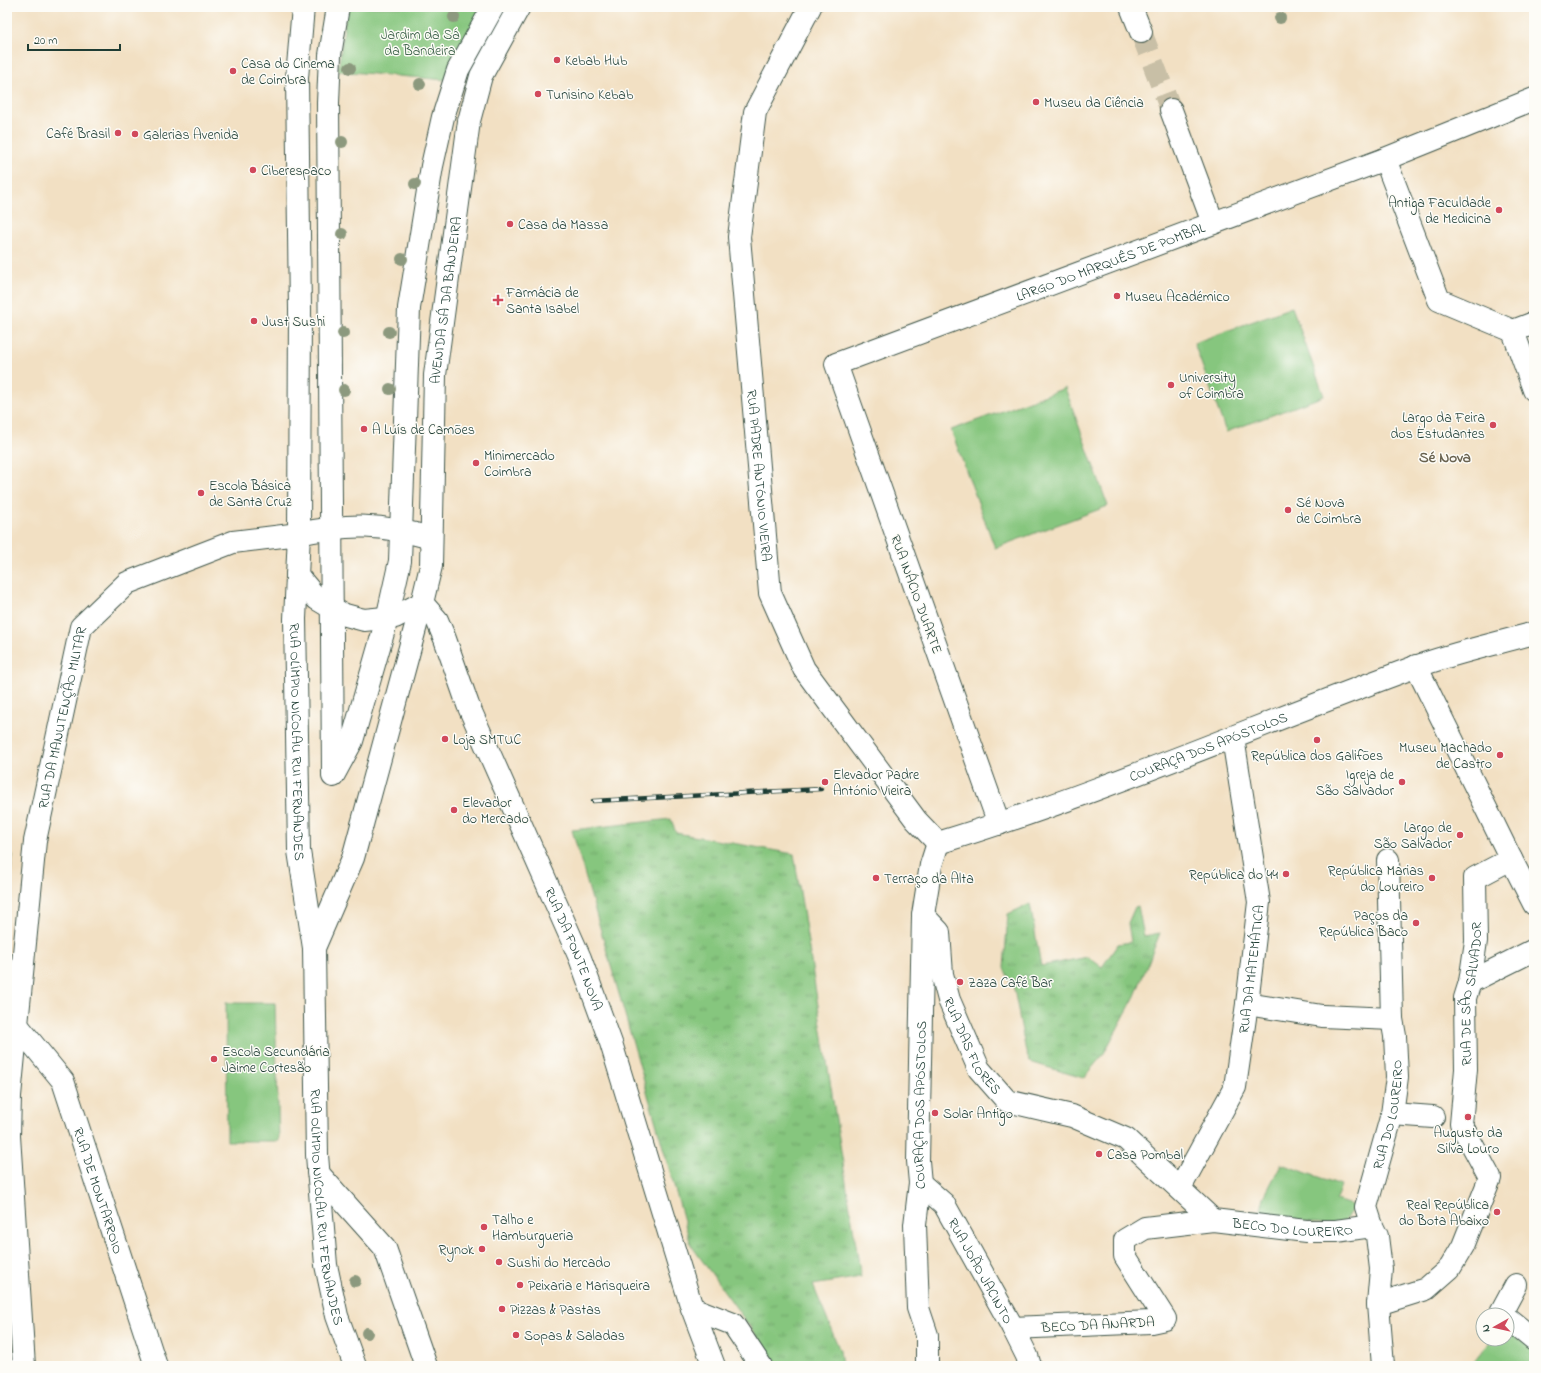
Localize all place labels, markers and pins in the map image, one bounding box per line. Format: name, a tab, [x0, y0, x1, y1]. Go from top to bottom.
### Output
place label: Kebab Hub	[565, 51, 628, 72]
place label: Casa do Cinema de Coimbra	[241, 54, 335, 91]
marker: Kebab Hub	[552, 55, 562, 65]
marker: Casa do Cinema de Coimbra	[228, 66, 238, 76]
place label: Tunisino Kebab	[546, 85, 634, 106]
marker: Tunisino Kebab	[533, 89, 543, 99]
place label: Museu da Ciência	[1044, 93, 1144, 114]
marker: Museu da Ciência	[1031, 97, 1041, 107]
place label: Café Brasil	[46, 124, 110, 145]
place label: Galerias Avenida	[143, 125, 239, 146]
marker: Café Brasil	[113, 128, 123, 138]
marker: Galerias Avenida	[130, 129, 140, 139]
place label: Ciberespaco	[261, 161, 331, 182]
marker: Ciberespaco	[248, 165, 258, 175]
place label: Antiga Faculdade de Medicina	[1388, 193, 1492, 230]
marker: Antiga Faculdade de Medicina	[1494, 205, 1504, 215]
place label: Casa da Massa	[518, 215, 608, 236]
marker: Casa da Massa	[505, 219, 515, 229]
place label: Farmácia de Santa Isabel	[505, 283, 580, 320]
place label: Museu Académico	[1125, 287, 1230, 308]
marker: Museu Académico	[1112, 291, 1122, 301]
marker: Farmácia de Santa Isabel	[493, 295, 503, 305]
place label: Just Sushi	[262, 312, 325, 333]
marker: Just Sushi	[249, 316, 259, 326]
place label: University of Coimbra	[1179, 368, 1244, 405]
marker: University of Coimbra	[1166, 380, 1176, 390]
place label: Largo da Feira dos Estudantes	[1391, 408, 1485, 445]
place label: A Luís de Camões	[372, 420, 475, 441]
marker: Largo da Feira dos Estudantes	[1488, 420, 1498, 430]
marker: A Luís de Camões	[359, 424, 369, 434]
place label: Minimercado Coimbra	[484, 446, 555, 483]
marker: Minimercado Coimbra	[471, 458, 481, 468]
place label: Escola Básica de Santa Cruz	[209, 476, 292, 513]
marker: Escola Básica de Santa Cruz	[196, 488, 206, 498]
place label: Sé Nova de Coimbra	[1296, 493, 1361, 530]
marker: Sé Nova de Coimbra	[1283, 505, 1293, 515]
place label: Loja SMTUC	[453, 730, 521, 751]
marker: Loja SMTUC	[440, 734, 450, 744]
marker: República dos Galifões	[1312, 735, 1322, 745]
place label: Museu Machado de Castro	[1399, 738, 1492, 775]
place label: República dos Galifões	[1251, 746, 1383, 767]
marker: Museu Machado de Castro	[1495, 750, 1505, 760]
place label: Elevador Padre António Vieira	[833, 765, 920, 802]
place label: Igreja de São Salvador	[1316, 765, 1395, 802]
marker: Elevador Padre António Vieira	[820, 777, 830, 787]
marker: Igreja de São Salvador	[1397, 777, 1407, 787]
place label: Elevador do Mercado	[462, 793, 529, 830]
marker: Elevador do Mercado	[449, 805, 459, 815]
place label: Largo de São Salvador	[1374, 818, 1453, 855]
marker: Largo de São Salvador	[1455, 830, 1465, 840]
place label: República Marias do Loureiro	[1328, 861, 1424, 898]
place label: República do 44	[1189, 865, 1278, 886]
place label: Terraço da Alta	[884, 869, 974, 890]
marker: República do 44	[1281, 869, 1291, 879]
marker: Terraço da Alta	[871, 873, 881, 883]
marker: República Marias do Loureiro	[1427, 873, 1437, 883]
place label: Paços da República Baco	[1319, 906, 1408, 943]
marker: Paços da República Baco	[1411, 918, 1421, 928]
place label: Zaza Café Bar	[968, 973, 1053, 994]
marker: Zaza Café Bar	[955, 977, 965, 987]
place label: Escola Secundária Jaime Cortesão	[222, 1042, 330, 1079]
marker: Escola Secundária Jaime Cortesão	[209, 1054, 219, 1064]
place label: Solar Antigo	[943, 1104, 1013, 1126]
marker: Solar Antigo	[930, 1108, 940, 1118]
marker: Augusto da Silva Louro	[1463, 1112, 1473, 1122]
place label: Augusto da Silva Louro	[1434, 1123, 1502, 1160]
place label: Casa Pombal	[1107, 1145, 1183, 1166]
marker: Casa Pombal	[1094, 1149, 1104, 1159]
place label: Real República do Bota Abaixo	[1399, 1195, 1489, 1232]
marker: Real República do Bota Abaixo	[1492, 1207, 1502, 1217]
place label: Talho e Hamburgueria	[492, 1210, 573, 1248]
marker: Talho e Hamburgueria	[479, 1222, 489, 1232]
place label: Rynok	[439, 1240, 475, 1262]
marker: Rynok	[477, 1244, 487, 1254]
place label: Sushi do Mercado	[507, 1253, 610, 1274]
marker: Sushi do Mercado	[494, 1257, 504, 1267]
place label: Peixaria e Marisqueira	[528, 1276, 650, 1297]
marker: Peixaria e Marisqueira	[515, 1280, 525, 1290]
place label: Pizzas & Pastas	[510, 1300, 601, 1321]
marker: Pizzas & Pastas	[497, 1304, 507, 1314]
place label: Sopas & Saladas	[524, 1326, 625, 1347]
marker: Sopas & Saladas	[511, 1330, 521, 1340]

